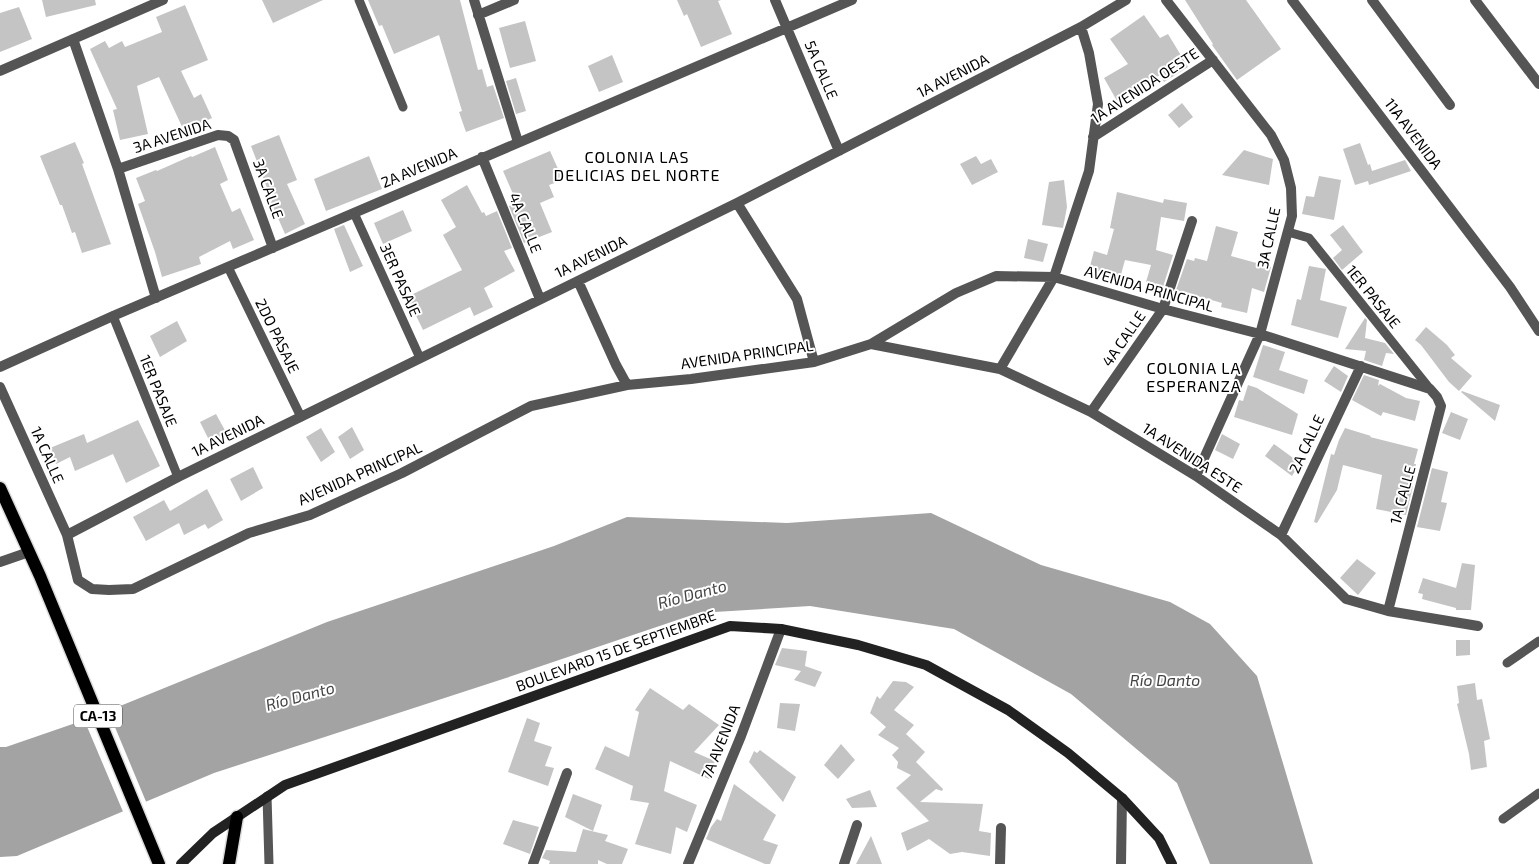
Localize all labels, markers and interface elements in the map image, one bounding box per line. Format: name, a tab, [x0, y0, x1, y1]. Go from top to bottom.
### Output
street label: 5A CALLE	[802, 38, 842, 102]
street label: 1A AVENIDA OESTE	[1087, 44, 1202, 127]
street label: 1A AVENIDA	[914, 49, 992, 101]
street label: 11A AVENIDA	[1381, 94, 1447, 173]
street label: 3A AVENIDA	[131, 114, 213, 156]
street label: 2A AVENIDA	[378, 143, 460, 191]
district label: COLONIA LAS DELICIAS DEL NORTE	[554, 147, 720, 184]
street label: 3A CALLE	[250, 156, 288, 221]
street label: 4A CALLE	[506, 190, 546, 255]
street label: 3A CALLE	[1253, 205, 1283, 270]
street label: 1A AVENIDA	[552, 231, 630, 281]
street label: 3ER PASAJE	[377, 240, 425, 319]
street label: AVENIDA PRINCIPAL	[1083, 261, 1216, 315]
street label: 1ER PASAJE	[1343, 261, 1405, 332]
street label: 2DO PASAJE	[252, 295, 304, 376]
street label: 4A CALLE	[1098, 307, 1149, 369]
street label: AVENIDA PRINCIPAL	[679, 336, 815, 372]
street label: 1ER PASAJE	[136, 352, 181, 429]
district label: COLONIA LA ESPERANZA	[1146, 358, 1242, 395]
street label: 1A AVENIDA	[189, 410, 267, 460]
street label: 2A CALLE	[1285, 411, 1327, 476]
street label: 1A AVENIDA ESTE	[1139, 418, 1246, 496]
street label: 1A CALLE	[27, 424, 68, 486]
street label: AVENIDA PRINCIPAL	[295, 438, 425, 508]
street label: 1A CALLE	[1386, 463, 1418, 526]
water label: Río Danto	[655, 575, 728, 612]
street label: BOULEVARD 15 DE SEPTIEMBRE	[513, 605, 718, 695]
water label: Río Danto	[1130, 670, 1200, 689]
water label: Río Danto	[263, 677, 336, 714]
street label: 7A AVENIDA	[697, 701, 744, 782]
road number: CA-13	[74, 704, 122, 728]

